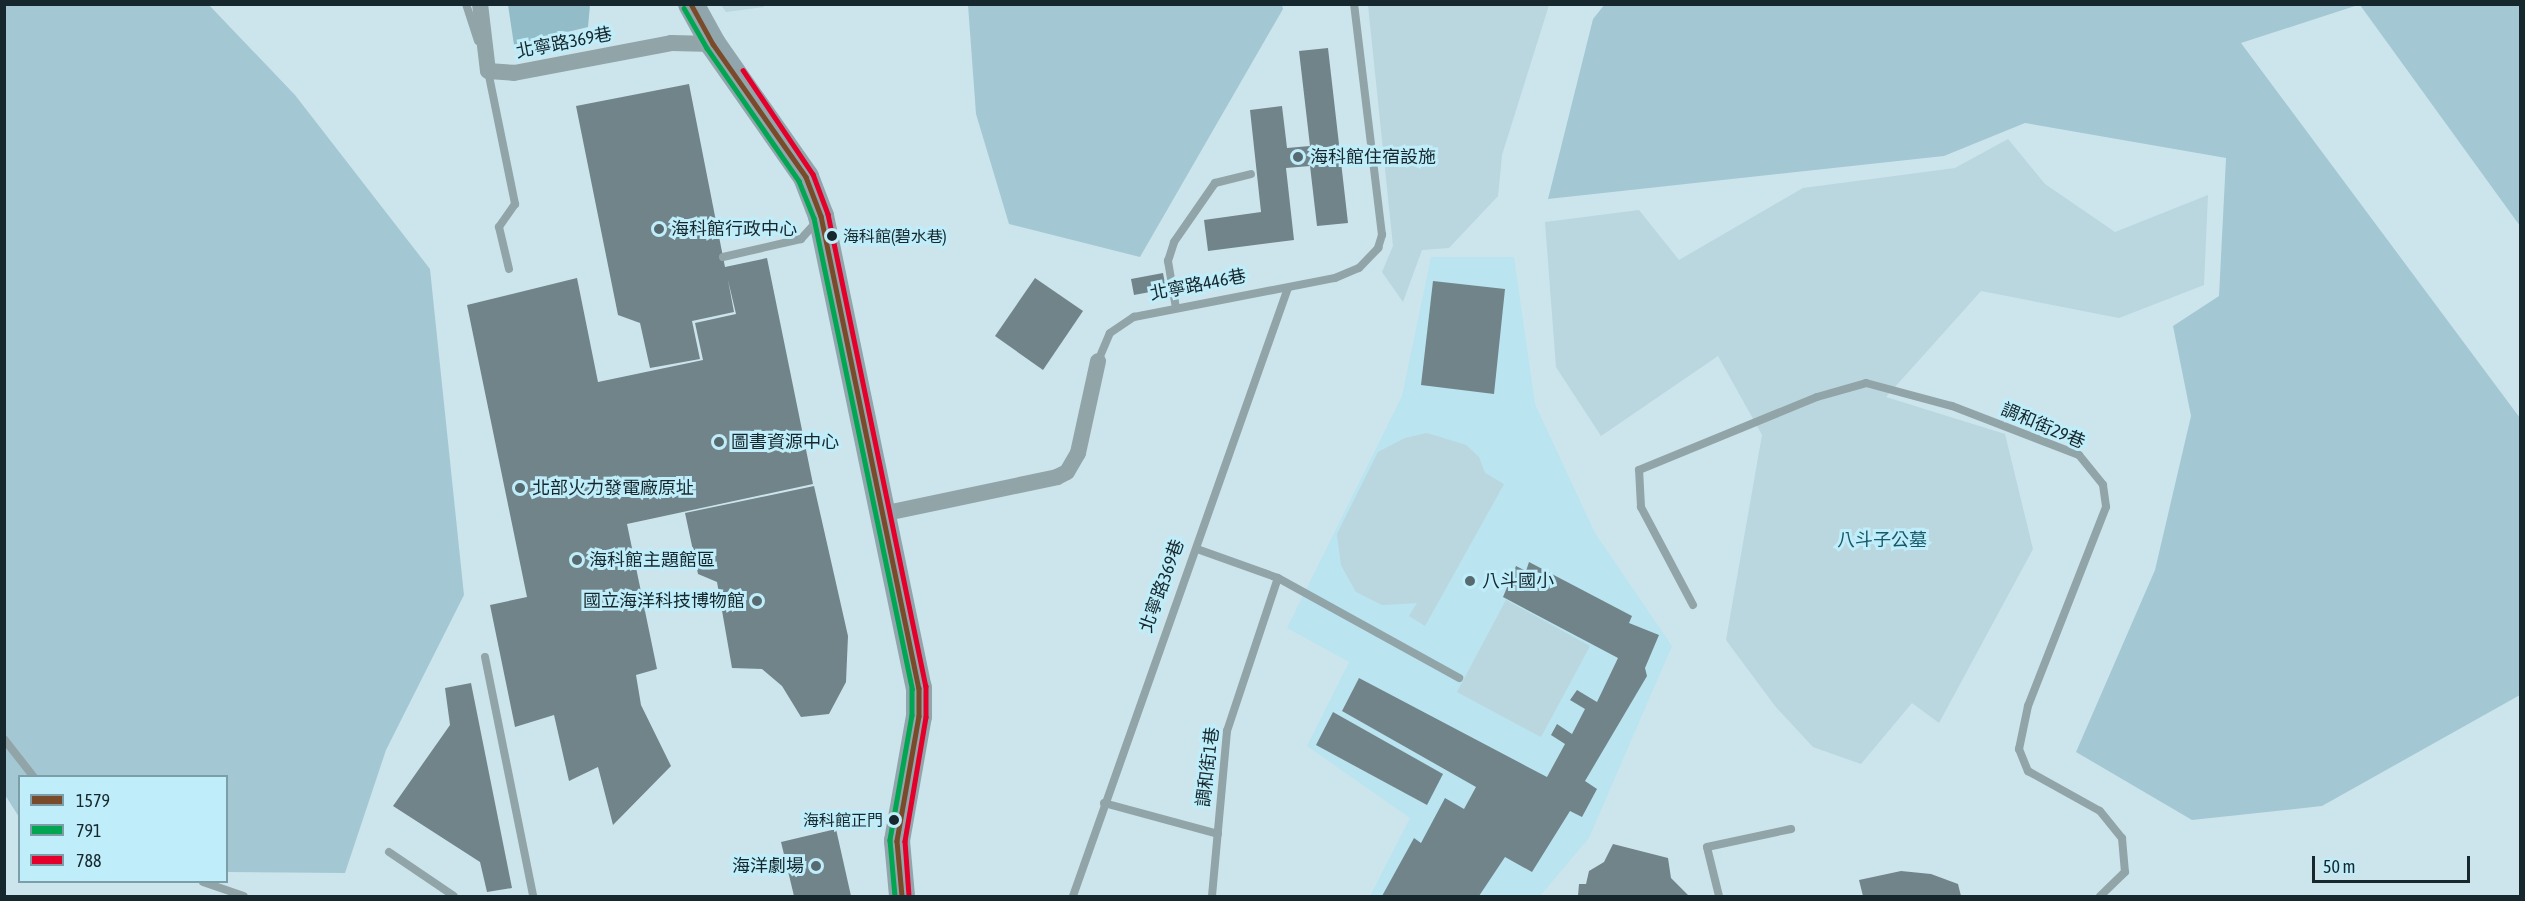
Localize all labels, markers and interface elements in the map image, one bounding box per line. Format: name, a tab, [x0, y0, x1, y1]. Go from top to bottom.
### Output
street label: 北寧路369巷	[514, 23, 614, 63]
place label: 海科館住宿設施	[1310, 146, 1436, 168]
marker: 海科館住宿設施	[1291, 150, 1305, 164]
place label: 海科館行政中心	[671, 218, 797, 240]
marker: 海科館行政中心	[652, 222, 666, 236]
place label: 海科館(碧水巷)	[843, 226, 947, 246]
marker: 海科館(碧水巷)	[826, 230, 838, 242]
street label: 北寧路446巷	[1148, 265, 1248, 305]
street label: 調和街29巷	[1998, 399, 2088, 453]
place label: 圖書資源中心	[731, 431, 839, 453]
marker: 圖書資源中心	[712, 435, 726, 449]
place label: 北部火力發電廠原址	[532, 477, 694, 499]
marker: 北部火力發電廠原址	[513, 481, 527, 495]
park label: 八斗子公墓	[1837, 529, 1927, 551]
street label: 北寧路369巷	[1135, 537, 1189, 635]
place label: 海科館主題館區	[589, 549, 715, 571]
marker: 海科館主題館區	[570, 553, 584, 567]
place label: 八斗國小	[1482, 570, 1554, 592]
marker: 八斗國小	[1463, 574, 1477, 588]
place label: 國立海洋科技博物館	[583, 590, 745, 612]
marker: 國立海洋科技博物館	[750, 594, 764, 608]
street label: 調和街1巷	[1192, 726, 1224, 808]
legend	[18, 775, 228, 883]
text: 1579	[76, 790, 110, 811]
place label: 海科館正門	[803, 810, 883, 830]
marker: 海科館正門	[888, 814, 900, 826]
text: 791	[76, 820, 101, 841]
scale bar	[2315, 844, 2472, 882]
text: 788	[76, 850, 101, 871]
place label: 海洋劇場	[732, 855, 804, 877]
text: 50 m	[2323, 856, 2355, 877]
marker: 海洋劇場	[809, 859, 823, 873]

